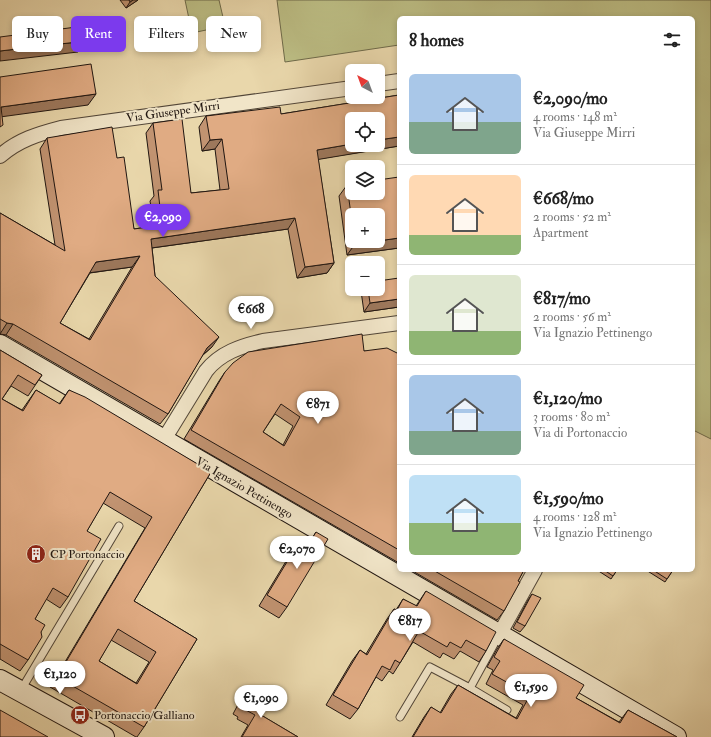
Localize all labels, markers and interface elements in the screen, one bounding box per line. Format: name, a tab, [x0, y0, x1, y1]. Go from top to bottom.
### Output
chip: Buy	[12, 16, 63, 52]
chip: Rent	[71, 16, 126, 52]
chip: Filters	[134, 16, 198, 52]
chip: New	[206, 16, 261, 52]
icon: filters	[661, 29, 683, 51]
text: 8 homes	[409, 30, 464, 51]
north arrow	[345, 64, 385, 104]
map controls	[345, 64, 385, 296]
text: €2,090/mo	[533, 88, 607, 109]
icon: home	[441, 90, 489, 138]
street label: Via Giuseppe Mirri	[125, 98, 221, 126]
text: 4 rooms · 148 m²	[533, 109, 617, 125]
button: locate	[345, 112, 385, 152]
text: Via Giuseppe Mirri	[533, 125, 635, 141]
button: layers	[345, 160, 385, 200]
text: €668/mo	[533, 188, 594, 209]
icon: home	[441, 191, 489, 239]
pin: €2,090	[130, 204, 196, 238]
button: +	[345, 208, 385, 248]
text: €2,090	[144, 209, 182, 225]
text: 2 rooms · 52 m²	[533, 209, 611, 225]
text: Apartment	[533, 225, 589, 241]
button: −	[345, 256, 385, 296]
text: €817/mo	[533, 288, 590, 309]
icon: home	[441, 291, 489, 339]
pin: €668	[227, 296, 275, 330]
text: €668	[238, 301, 264, 317]
text: 2 rooms · 56 m²	[533, 309, 611, 325]
text: Via Ignazio Pettinengo	[533, 325, 652, 341]
text: €1,120/mo	[533, 388, 602, 409]
pin: €871	[294, 391, 342, 425]
icon: home	[441, 391, 489, 439]
text: €871	[306, 396, 330, 412]
text: 3 rooms · 80 m²	[533, 409, 610, 425]
text: Via di Portonaccio	[533, 425, 627, 441]
street label: Via Ignazio Pettinengo	[193, 454, 296, 522]
text: €1,590/mo	[533, 488, 603, 509]
icon: home	[441, 491, 489, 539]
text: 4 rooms · 128 m²	[533, 509, 616, 525]
text: Via Ignazio Pettinengo	[533, 525, 652, 541]
pin: €2,070	[264, 536, 330, 570]
text: €2,070	[279, 541, 315, 557]
building icon: CP Portonaccio	[25, 543, 47, 565]
place label: CP Portonaccio	[50, 547, 125, 562]
pin: €817	[386, 608, 434, 642]
text: €817	[398, 613, 422, 629]
pin: €1,120	[27, 661, 93, 695]
text: €1,120	[43, 666, 77, 682]
pin: €1,590	[498, 674, 564, 708]
text: €1,590	[514, 679, 548, 695]
pin: €1,090	[228, 685, 294, 719]
text: €1,090	[243, 690, 279, 706]
bus stop icon: Portonaccio/Galliano	[69, 704, 91, 726]
place label: Portonaccio/Galliano	[94, 708, 195, 723]

